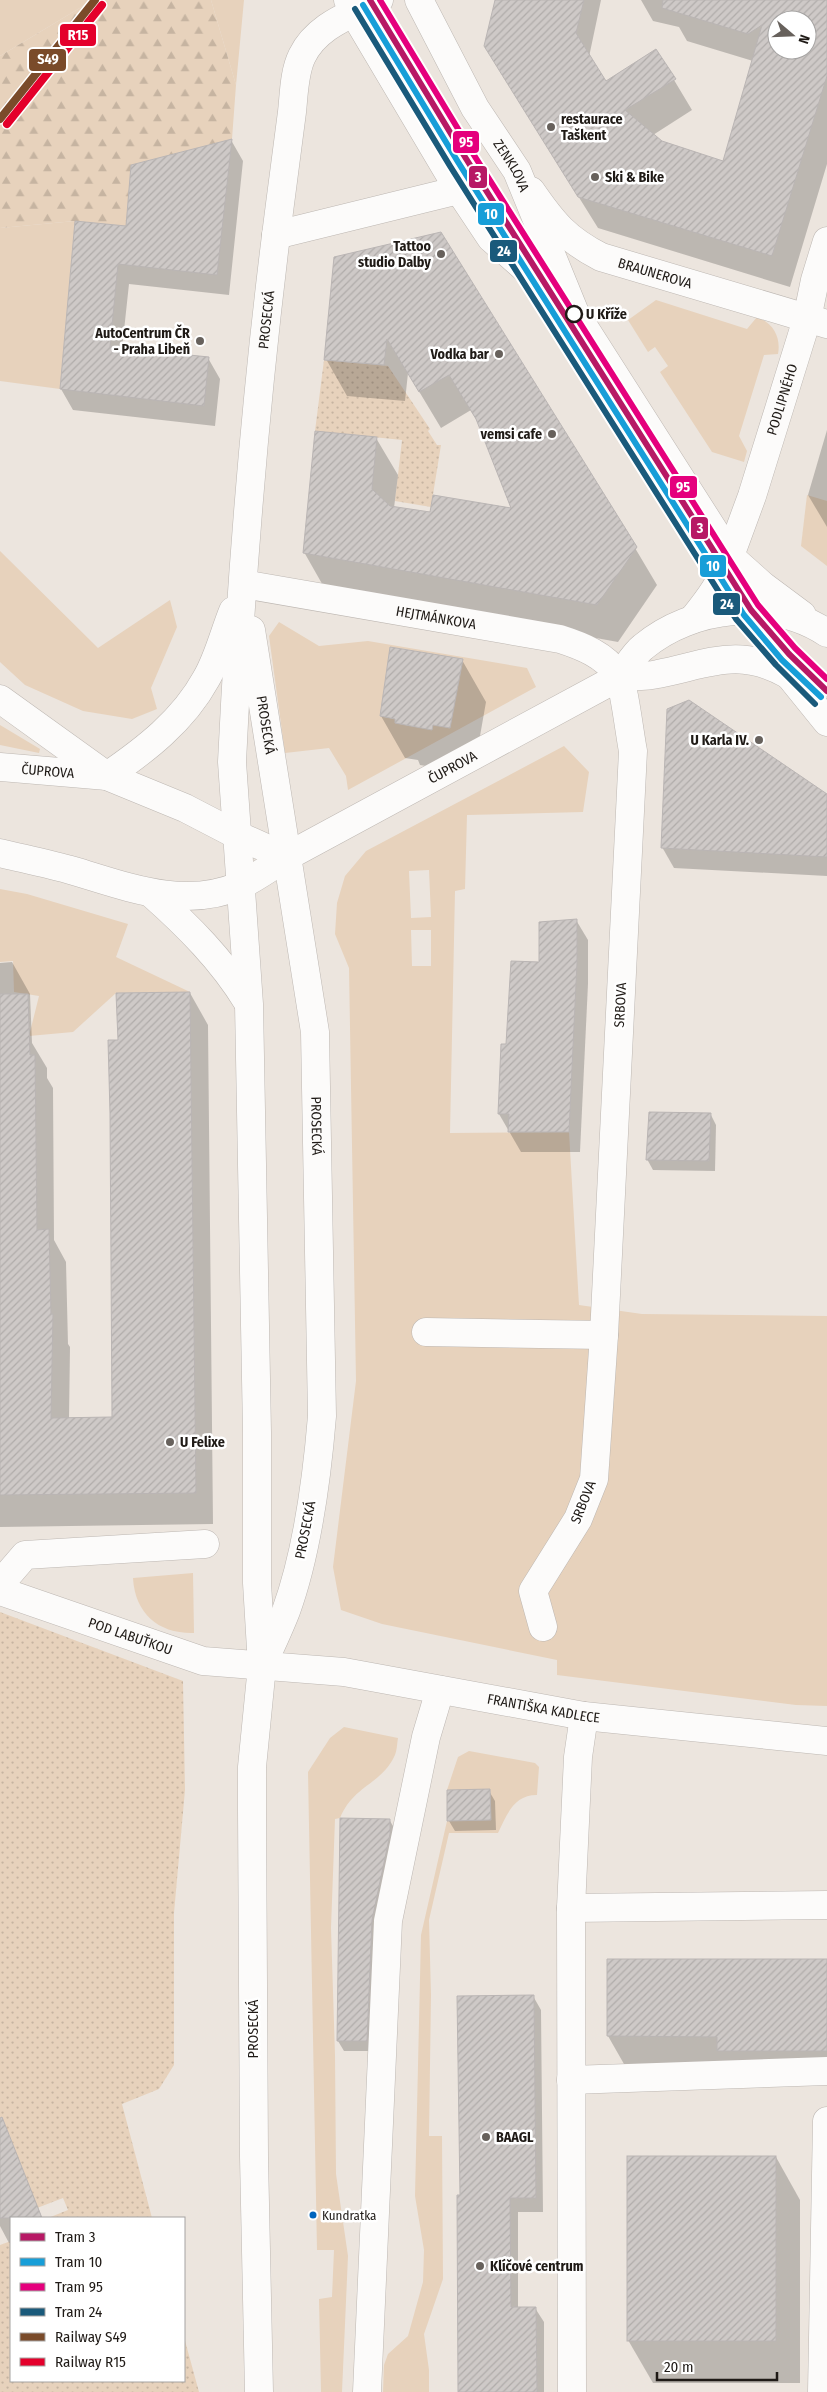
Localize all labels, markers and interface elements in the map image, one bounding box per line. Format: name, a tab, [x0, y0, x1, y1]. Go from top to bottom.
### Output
north arrow	[767, 10, 817, 60]
line badge: R15	[59, 23, 97, 47]
text: R15	[68, 27, 88, 44]
text: N	[794, 32, 813, 46]
line badge: S49	[28, 48, 67, 72]
text: S49	[37, 51, 59, 68]
place label: restaurace Taškent	[561, 111, 623, 144]
marker: restaurace Taškent	[545, 121, 557, 133]
line badge: 95	[452, 130, 480, 154]
text: 95	[459, 134, 473, 151]
street label: ZENKLOVA	[489, 136, 533, 195]
line badge: 3	[468, 165, 488, 189]
text: 3	[474, 169, 482, 186]
place label: Ski & Bike	[605, 169, 664, 186]
marker: Ski & Bike	[589, 171, 601, 183]
line badge: 10	[477, 202, 505, 226]
text: 10	[484, 206, 498, 223]
place label: Tattoo studio Dalby	[358, 238, 432, 271]
line badge: 24	[489, 239, 518, 263]
text: 24	[496, 243, 511, 260]
marker: Tattoo studio Dalby	[435, 248, 447, 260]
street label: BRAUNEROVA	[616, 255, 695, 293]
street label: PROSECKÁ	[255, 289, 278, 350]
marker: U Kříže	[565, 305, 583, 323]
place label: U Kříže	[586, 306, 627, 323]
place label: AutoCentrum ČR - Praha Libeň	[94, 324, 190, 358]
marker: AutoCentrum ČR - Praha Libeň	[194, 335, 206, 347]
place label: Vodka bar	[430, 346, 490, 363]
marker: Vodka bar	[493, 348, 505, 360]
street label: PODLIPNÉHO	[763, 362, 802, 437]
place label: vemsi cafe	[480, 426, 542, 443]
marker: vemsi cafe	[546, 428, 558, 440]
line badge: 95	[669, 475, 698, 499]
text: 95	[676, 479, 690, 496]
line badge: 3	[690, 516, 709, 540]
text: 3	[696, 520, 704, 537]
line badge: 10	[699, 554, 727, 578]
text: 10	[706, 558, 720, 575]
line badge: 24	[712, 592, 741, 616]
text: 24	[719, 596, 734, 613]
street label: HEJTMÁNKOVA	[395, 603, 478, 633]
street label: PROSECKÁ	[253, 694, 280, 756]
place label: U Karla IV.	[691, 732, 749, 749]
marker: U Karla IV.	[753, 734, 765, 746]
street label: ČUPROVA	[425, 747, 481, 788]
street label: ČUPROVA	[21, 760, 76, 782]
street label: SRBOVA	[611, 981, 630, 1028]
street label: PROSECKÁ	[307, 1096, 326, 1156]
place label: U Felixe	[180, 1434, 225, 1451]
marker: U Felixe	[164, 1436, 176, 1448]
street label: SRBOVA	[567, 1477, 600, 1526]
street label: PROSECKÁ	[291, 1499, 320, 1561]
street label: POD LABUŤKOU	[86, 1614, 175, 1659]
street label: FRANTIŠKA KADLECE	[486, 1690, 601, 1727]
street label: PROSECKÁ	[244, 1999, 262, 2058]
place label: BAAGL	[496, 2129, 534, 2146]
marker: BAAGL	[480, 2131, 492, 2143]
place label: Kundratka	[322, 2208, 376, 2223]
marker: Kundratka	[308, 2210, 318, 2220]
legend	[10, 2217, 185, 2382]
text: Tram 3	[55, 2228, 96, 2246]
text: Tram 10	[55, 2253, 102, 2271]
place label: Klíčové centrum	[490, 2258, 584, 2275]
marker: Klíčové centrum	[474, 2260, 486, 2272]
text: Tram 95	[55, 2278, 103, 2296]
text: Tram 24	[55, 2303, 102, 2321]
text: Railway S49	[55, 2328, 127, 2346]
scale bar	[657, 2350, 777, 2382]
text: Railway R15	[55, 2353, 126, 2371]
text: 20 m	[664, 2358, 694, 2376]

